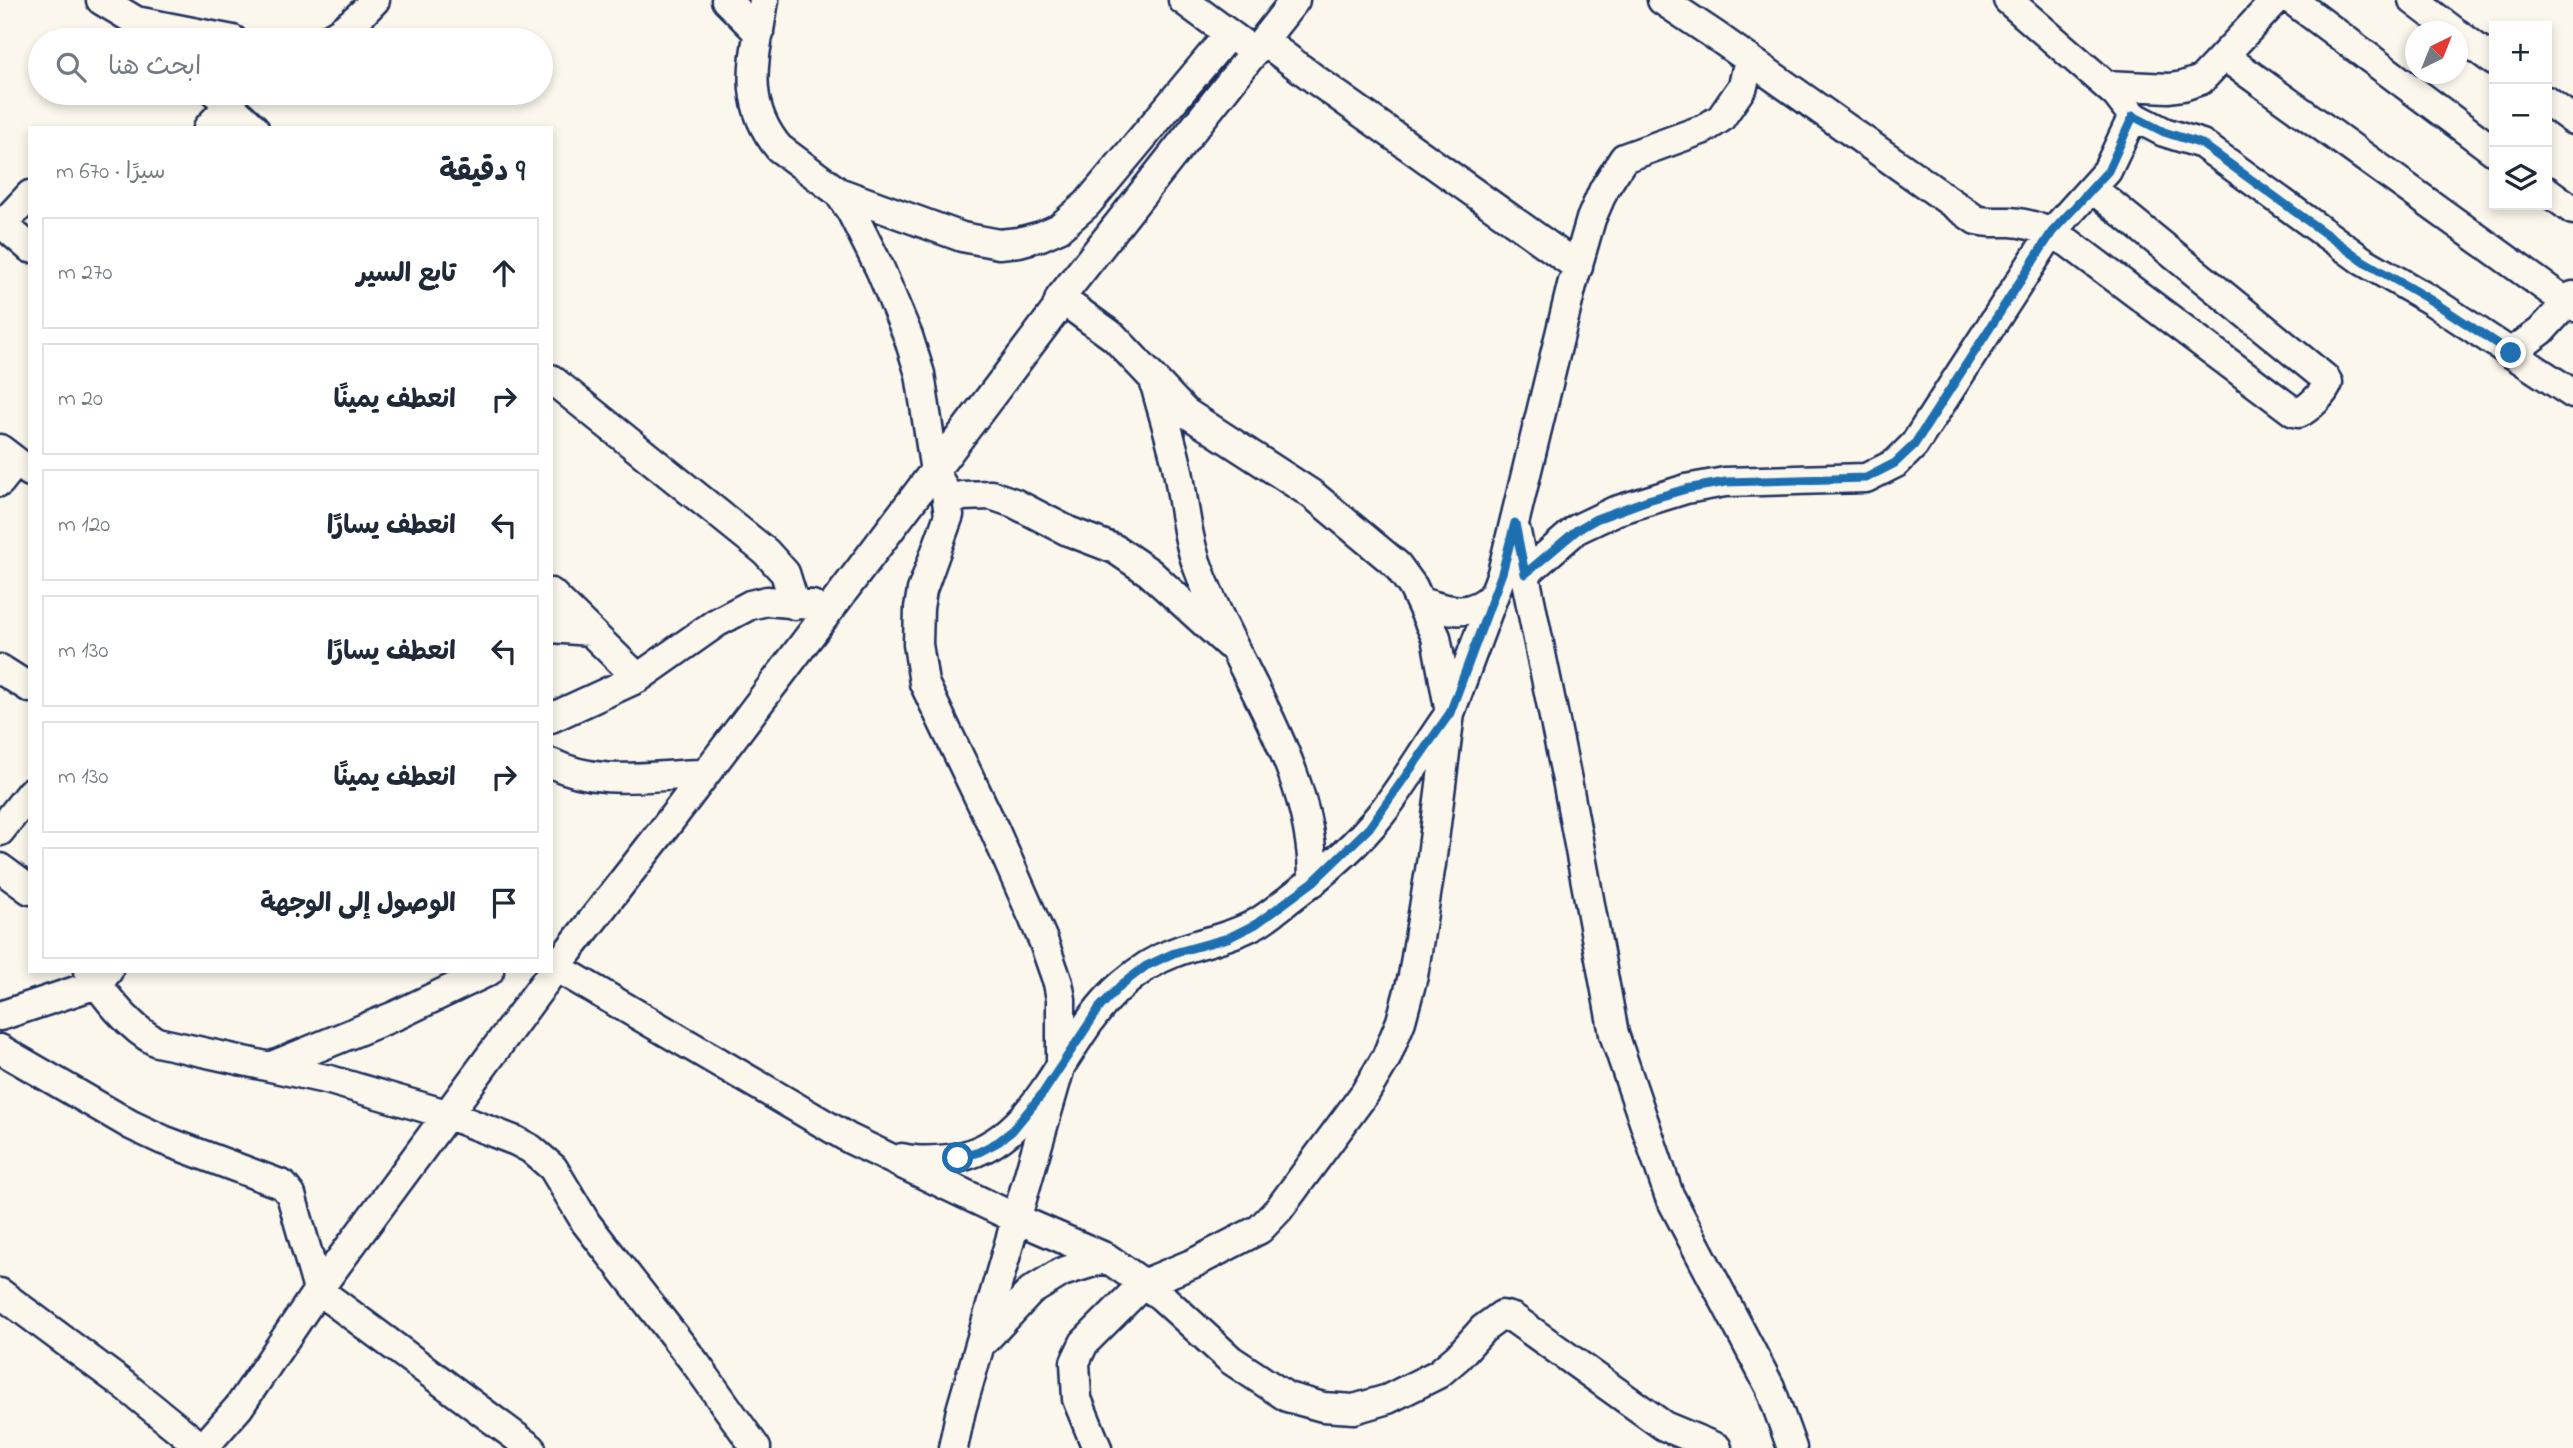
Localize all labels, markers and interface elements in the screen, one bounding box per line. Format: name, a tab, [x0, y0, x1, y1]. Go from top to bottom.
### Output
north arrow	[2405, 21, 2468, 84]
map controls	[2489, 21, 2552, 210]
button: +	[2489, 21, 2552, 84]
search box	[28, 28, 553, 105]
icon: search	[52, 48, 90, 86]
text: ابحث هنا	[108, 49, 201, 87]
button: −	[2489, 84, 2552, 147]
button: layers	[2489, 147, 2552, 210]
text: 9 دقيقة	[439, 151, 525, 195]
text: سيرًا · 670 m	[56, 156, 166, 189]
icon: ahead	[485, 254, 523, 292]
text: تابع السير	[357, 256, 456, 294]
text: 270 m	[58, 257, 112, 290]
route end	[2495, 337, 2526, 368]
icon: right	[485, 380, 523, 418]
text: انعطف يمينًا	[333, 382, 456, 420]
text: 20 m	[58, 383, 103, 416]
icon: left	[485, 506, 523, 544]
text: انعطف يسارًا	[327, 508, 456, 546]
text: 120 m	[58, 509, 110, 542]
icon: left	[485, 632, 523, 670]
text: انعطف يسارًا	[327, 634, 456, 672]
text: 130 m	[58, 635, 108, 668]
icon: right	[485, 758, 523, 796]
text: انعطف يمينًا	[333, 760, 456, 798]
text: 130 m	[58, 761, 108, 794]
icon: arrive	[485, 884, 523, 922]
text: الوصول إلى الوجهة	[260, 886, 456, 924]
route start	[942, 1142, 973, 1173]

